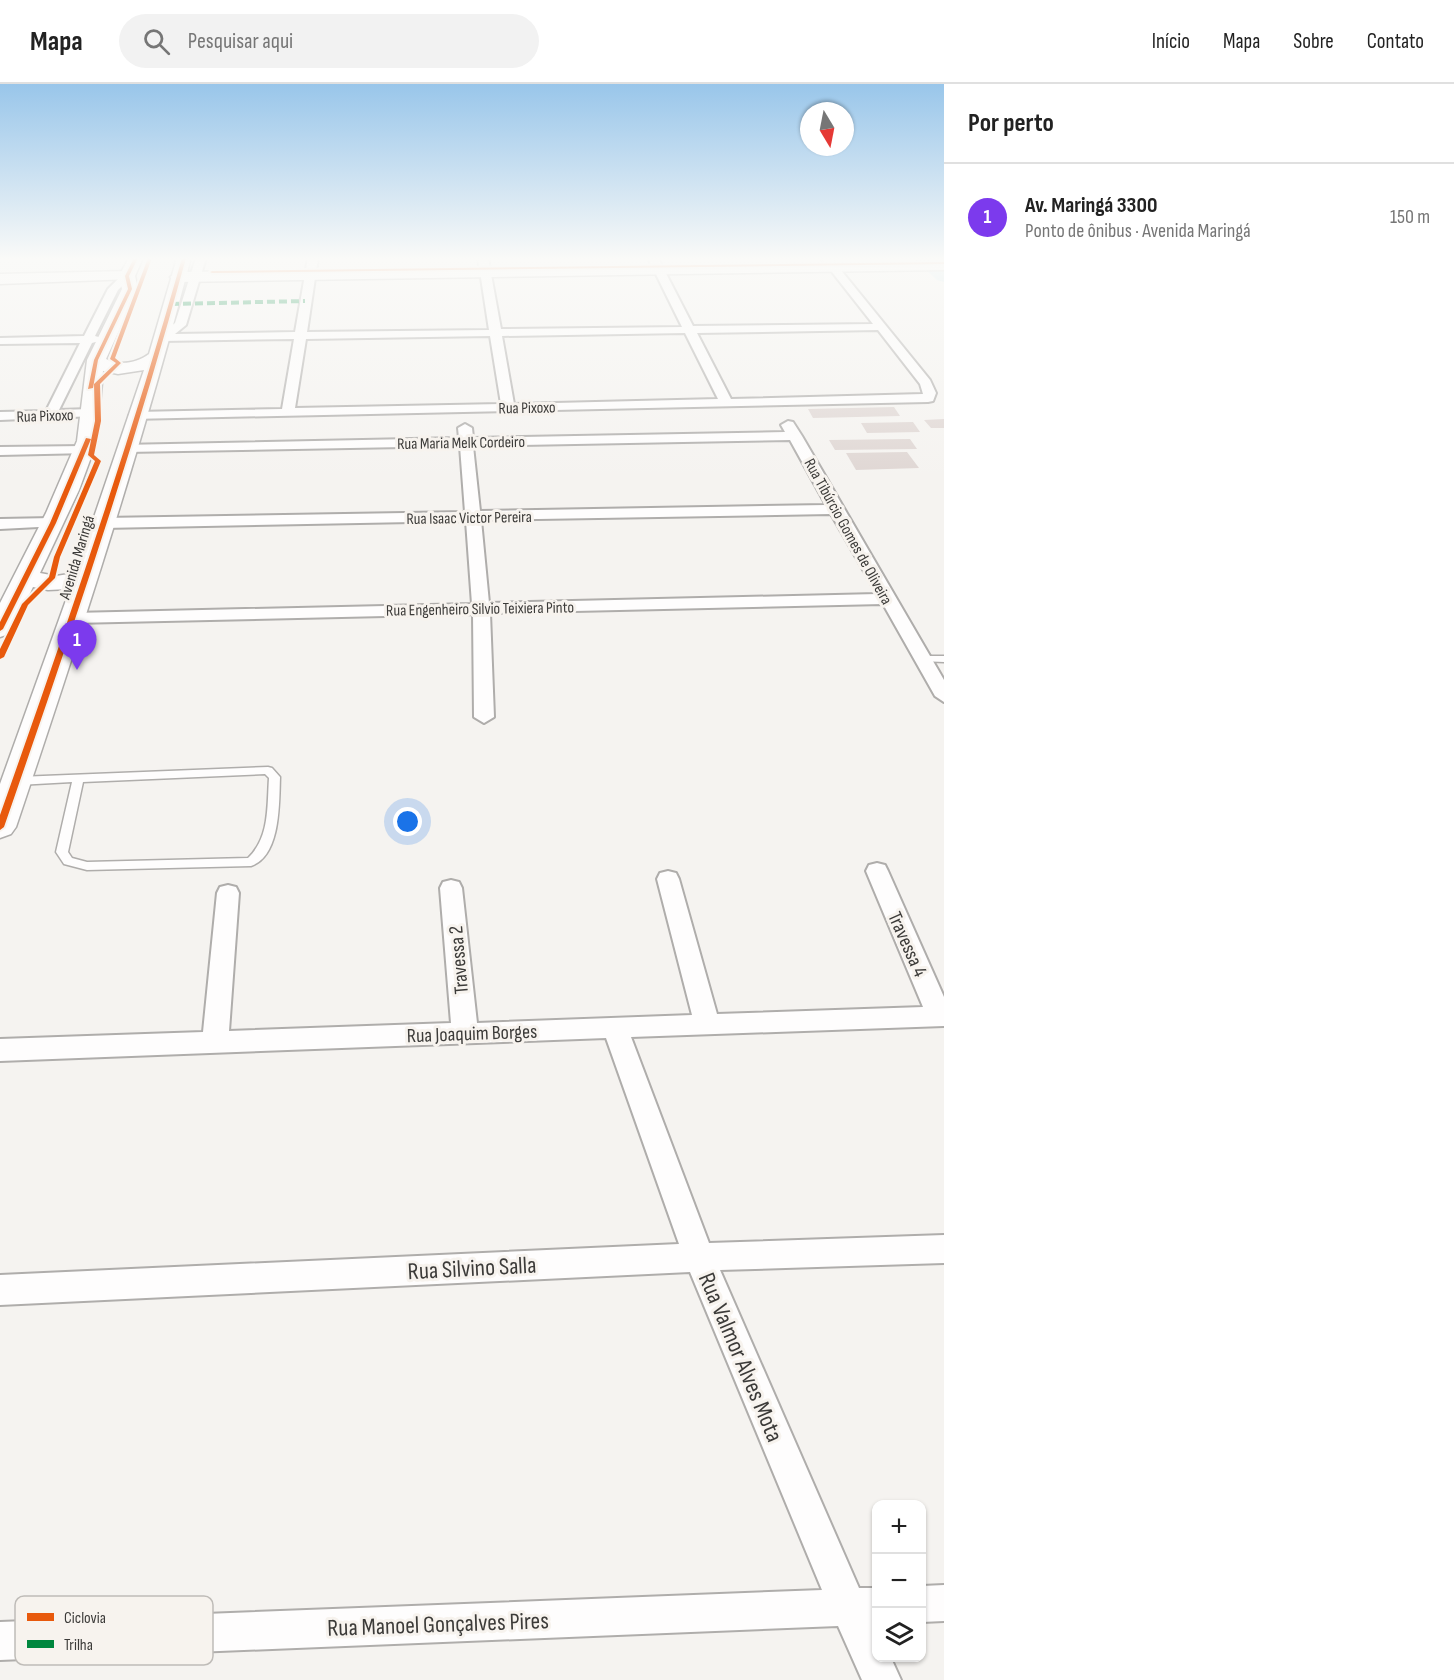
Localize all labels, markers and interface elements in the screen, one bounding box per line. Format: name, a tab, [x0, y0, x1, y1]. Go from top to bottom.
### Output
search box	[119, 14, 539, 68]
text: Mapa	[30, 25, 83, 58]
icon: search	[140, 25, 173, 58]
text: Pesquisar aqui	[188, 28, 293, 55]
text: Início	[1152, 29, 1190, 54]
text: Mapa	[1223, 29, 1260, 54]
text: Sobre	[1293, 29, 1334, 54]
text: Contato	[1367, 29, 1424, 54]
north arrow	[800, 102, 854, 156]
text: Por perto	[968, 108, 1054, 139]
text: Av. Maringá 3300	[1025, 192, 1157, 219]
text: 1	[984, 205, 991, 229]
text: 150 m	[1390, 205, 1430, 229]
text: Ponto de ônibus · Avenida Maringá	[1025, 219, 1251, 243]
street label: Rua Pixoxo	[498, 399, 556, 418]
street label: Rua Pixoxo	[16, 406, 74, 427]
street label: Rua Maria Melk Cordeiro	[397, 433, 525, 454]
street label: Rua Tibúrcio Gomes de Oliveira	[800, 455, 896, 608]
street label: Rua Isaac Victor Pereira	[406, 508, 532, 529]
street label: Avenida Maringá	[55, 513, 99, 603]
street label: Rua Engenheiro Silvio Teixiera Pinto	[386, 598, 574, 621]
pin: 1	[58, 620, 97, 670]
your location	[393, 807, 422, 836]
street label: Travessa 4	[882, 908, 932, 981]
street label: Travessa 2	[444, 925, 474, 995]
street label: Rua Joaquim Borges	[406, 1020, 538, 1048]
street label: Rua Silvino Salla	[407, 1251, 537, 1286]
street label: Rua Valmor Alves Mota	[692, 1268, 789, 1446]
map controls	[872, 1500, 926, 1662]
button: +	[872, 1500, 926, 1554]
button: −	[872, 1554, 926, 1608]
legend	[15, 1596, 213, 1665]
street label: Rua Manoel Gonçalves Pires	[327, 1606, 549, 1643]
button: layers	[872, 1608, 926, 1662]
text: Ciclovia	[64, 1609, 106, 1628]
text: Trilha	[64, 1636, 93, 1655]

